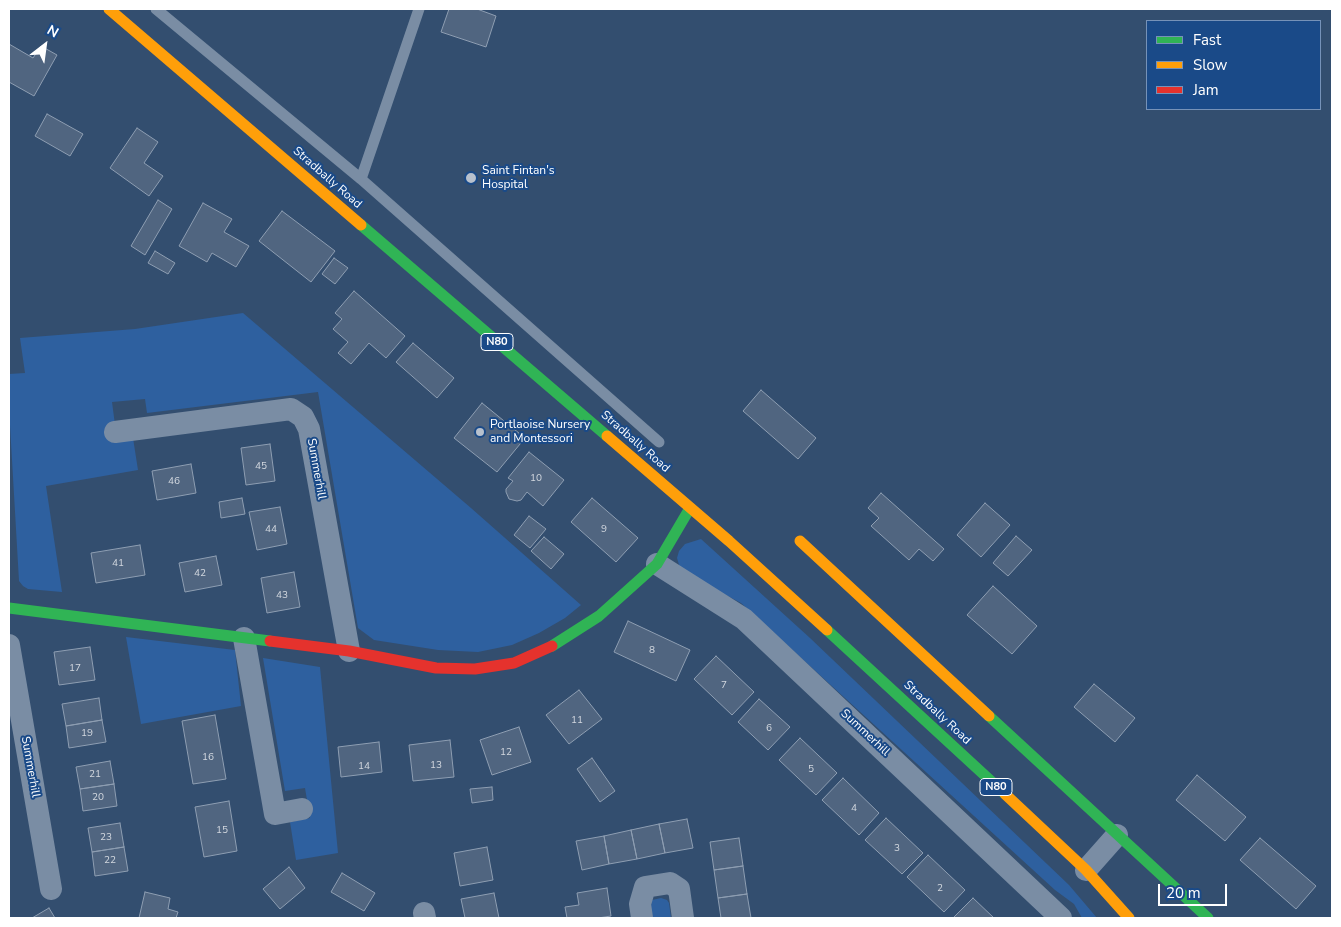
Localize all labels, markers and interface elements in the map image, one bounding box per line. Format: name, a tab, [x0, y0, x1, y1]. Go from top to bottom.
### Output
north arrow	[20, 20, 70, 70]
legend	[1146, 20, 1321, 110]
text: N	[43, 21, 62, 42]
text: Fast	[1193, 30, 1221, 50]
text: Slow	[1193, 55, 1227, 75]
text: Jam	[1193, 80, 1219, 100]
street label: Stradbally Road	[290, 144, 364, 212]
place label: Saint Fintan's Hospital	[482, 164, 555, 192]
marker: Saint Fintan's Hospital	[464, 171, 478, 185]
road number: N80	[481, 334, 513, 351]
street label: Stradbally Road	[598, 408, 672, 476]
place label: Portlaoise Nursery and Montessori	[490, 418, 590, 446]
marker: Portlaoise Nursery and Montessori	[474, 426, 486, 438]
street label: Summerhill	[304, 437, 328, 501]
house number: 45	[255, 461, 267, 473]
house number: 10	[530, 473, 542, 485]
house number: 46	[168, 476, 180, 488]
house number: 44	[265, 524, 277, 536]
house number: 9	[601, 524, 607, 536]
house number: 41	[112, 558, 124, 570]
house number: 42	[194, 568, 206, 580]
house number: 43	[276, 590, 288, 602]
house number: 8	[649, 645, 655, 657]
house number: 17	[69, 663, 81, 675]
street label: Stradbally Road	[900, 678, 974, 748]
house number: 7	[721, 680, 727, 692]
street label: Summerhill	[837, 707, 893, 759]
house number: 11	[571, 715, 583, 727]
house number: 6	[766, 723, 772, 735]
house number: 19	[81, 728, 93, 740]
street label: Summerhill	[18, 735, 42, 799]
house number: 12	[500, 747, 512, 759]
house number: 16	[202, 752, 214, 764]
house number: 13	[430, 760, 442, 772]
house number: 14	[358, 761, 370, 773]
house number: 5	[808, 764, 814, 776]
house number: 21	[89, 769, 101, 781]
road number: N80	[980, 779, 1012, 796]
house number: 20	[92, 792, 104, 804]
house number: 4	[851, 803, 857, 815]
house number: 15	[216, 825, 228, 837]
house number: 23	[100, 832, 112, 844]
house number: 3	[894, 843, 900, 855]
house number: 22	[104, 855, 116, 867]
scale bar	[1161, 874, 1230, 906]
house number: 2	[937, 883, 943, 895]
text: 20 m	[1166, 883, 1201, 903]

